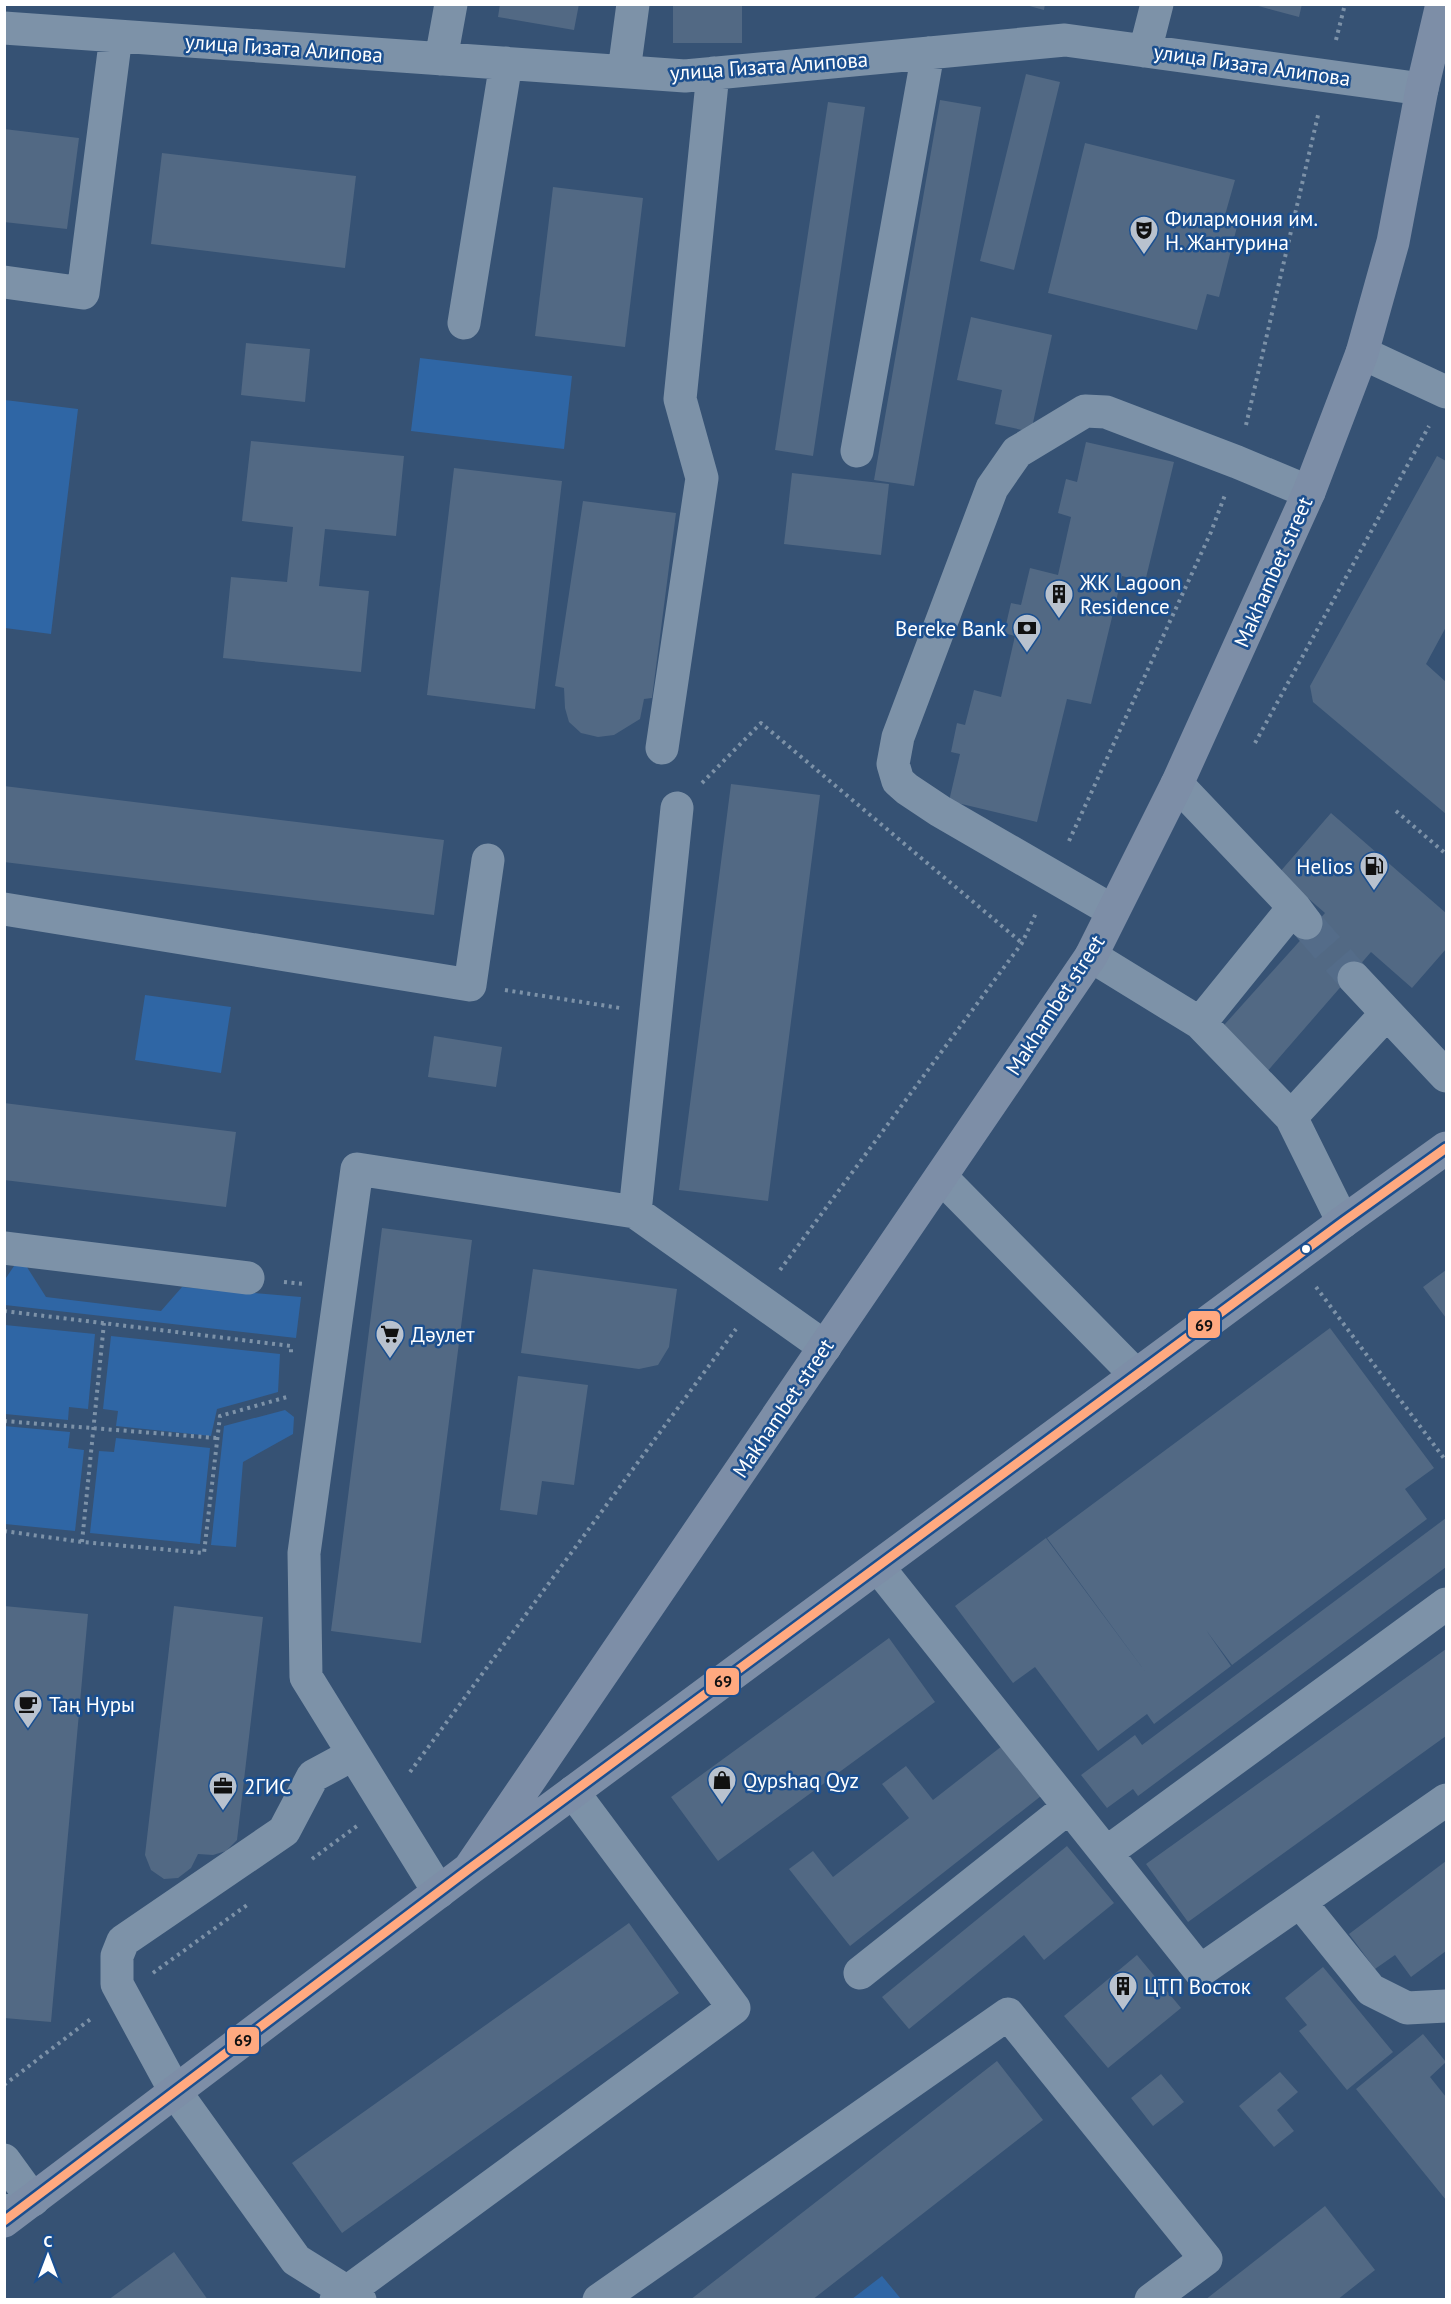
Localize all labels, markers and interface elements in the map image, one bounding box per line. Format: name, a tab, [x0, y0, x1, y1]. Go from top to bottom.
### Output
street label: улица Гизата Алипова	[184, 28, 384, 68]
street label: улица Гизата Алипова	[1152, 38, 1352, 92]
street label: улица Гизата Алипова	[669, 46, 869, 86]
place label: Филармония им. Н. Жантурина	[1165, 205, 1318, 256]
theatre icon: Филармония им. Н. Жантурина	[1128, 214, 1160, 256]
street label: Makhambet street	[1228, 492, 1318, 652]
place label: ЖК Lagoon Residence	[1079, 569, 1181, 620]
building icon: ЖК Lagoon Residence	[1043, 578, 1075, 620]
bank icon: Bereke Bank	[1011, 612, 1043, 654]
place label: Bereke Bank	[895, 615, 1006, 642]
fuel station icon: Helios	[1358, 850, 1390, 892]
place label: Helios	[1296, 853, 1353, 880]
street label: Makhambet street	[1000, 930, 1110, 1080]
unlabelled marker	[1300, 1243, 1312, 1255]
line badge: 69	[1187, 1310, 1221, 1339]
text: 69	[1195, 1315, 1213, 1335]
supermarket icon: Дәулет	[374, 1318, 406, 1360]
place label: Дәулет	[411, 1321, 475, 1348]
street label: Makhambet street	[726, 1333, 840, 1483]
line badge: 69	[705, 1667, 740, 1696]
text: 69	[714, 1671, 732, 1691]
cafe icon: Таң Нуры	[12, 1688, 44, 1730]
place label: Таң Нуры	[49, 1691, 135, 1718]
shop icon: Qypshaq Qyz	[706, 1764, 738, 1806]
place label: Qypshaq Qyz	[743, 1767, 859, 1794]
office icon: 2ГИС	[207, 1770, 239, 1812]
place label: 2ГИС	[244, 1773, 291, 1800]
building icon: ЦТП Восток	[1107, 1970, 1139, 2012]
place label: ЦТП Восток	[1144, 1973, 1251, 2000]
line badge: 69	[226, 2026, 260, 2055]
text: 69	[234, 2030, 252, 2050]
north arrow	[18, 2226, 78, 2286]
text: С	[44, 2231, 53, 2251]

